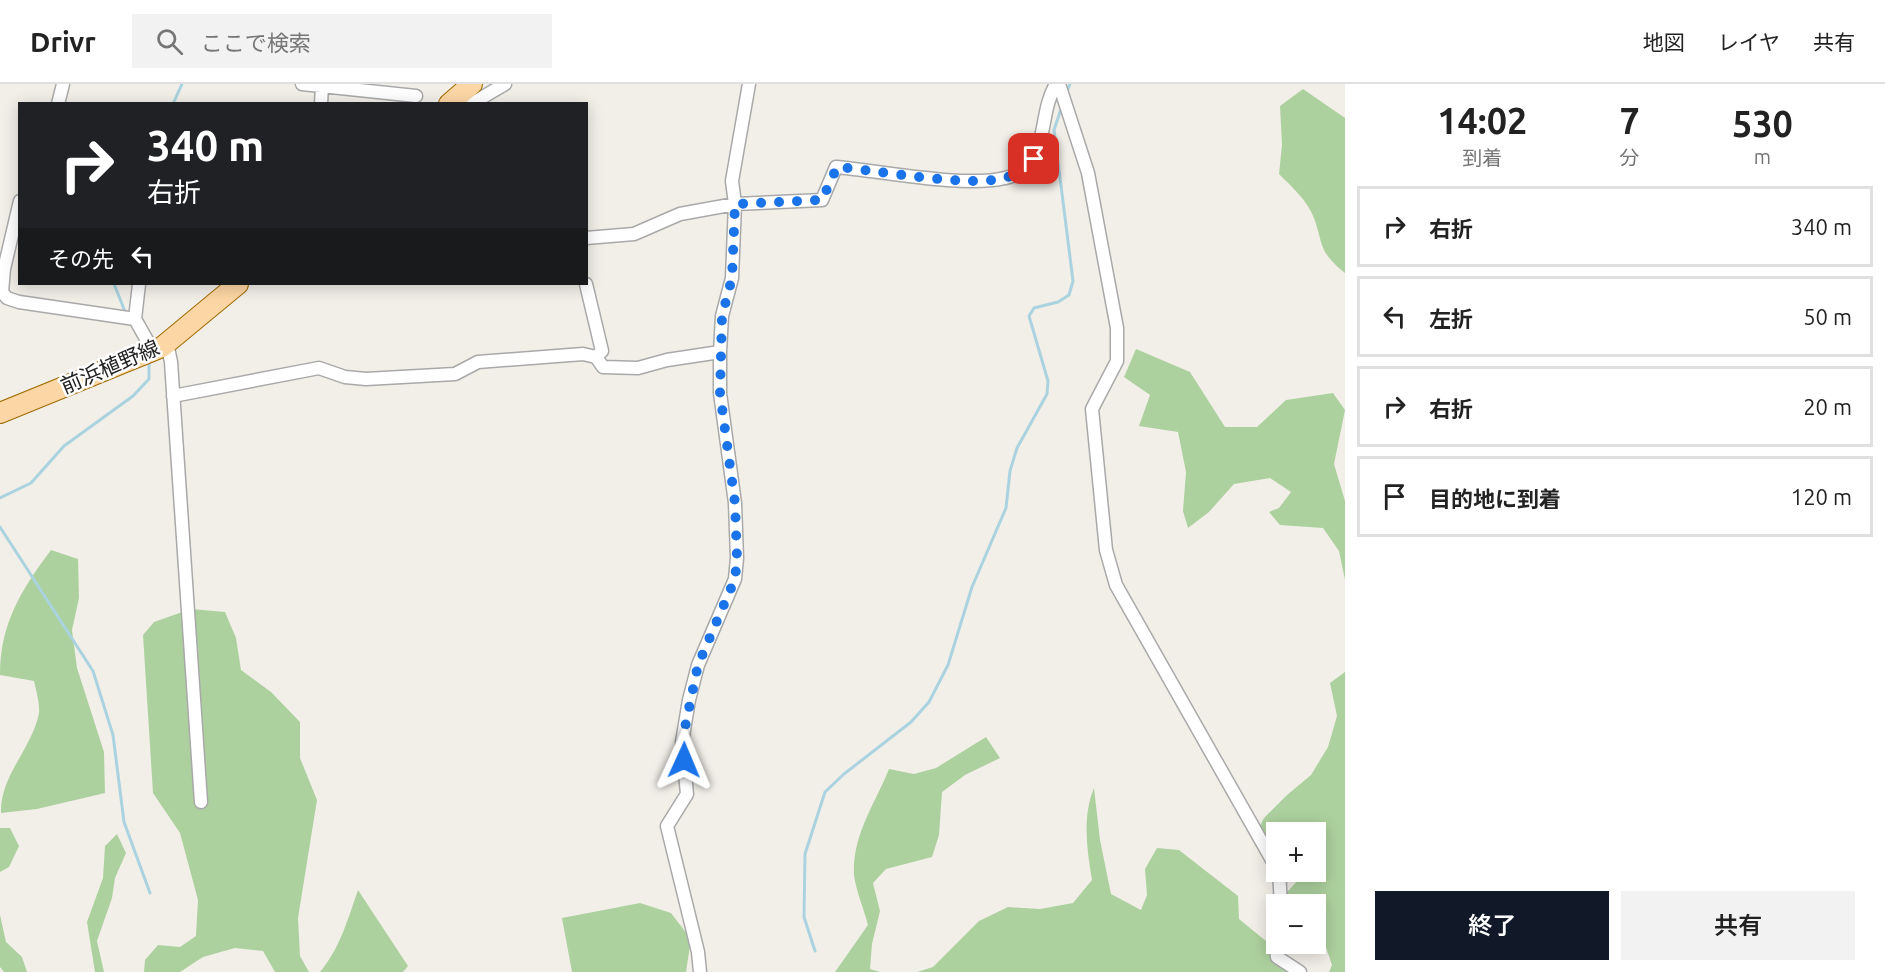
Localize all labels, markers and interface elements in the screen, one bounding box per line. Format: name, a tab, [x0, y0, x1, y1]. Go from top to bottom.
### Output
search box	[132, 14, 552, 68]
icon: search	[153, 25, 186, 58]
text: Drivr	[30, 26, 96, 57]
text: ここで検索	[201, 30, 311, 55]
text: 地図	[1643, 30, 1685, 54]
text: レイヤ	[1718, 30, 1780, 54]
text: 共有	[1813, 30, 1855, 54]
text: 14:02	[1437, 100, 1527, 141]
text: 7	[1619, 100, 1640, 141]
text: 530	[1732, 103, 1793, 144]
text: 340 m	[147, 122, 264, 169]
icon: right	[48, 126, 126, 204]
pin	[1008, 133, 1059, 184]
icon: arrive	[1017, 142, 1050, 175]
text: m	[1754, 145, 1771, 168]
text: 到着	[1462, 146, 1502, 169]
text: 分	[1620, 146, 1640, 169]
text: 右折	[147, 177, 201, 207]
icon: right	[1378, 210, 1411, 243]
text: 340 m	[1791, 214, 1852, 239]
text: 右折	[1429, 216, 1473, 241]
icon: left	[126, 240, 159, 273]
text: その先	[48, 246, 114, 271]
icon: left	[1378, 300, 1411, 333]
text: 50 m	[1803, 304, 1852, 329]
text: 左折	[1429, 306, 1473, 331]
street label: 前浜植野線	[57, 335, 163, 398]
icon: right	[1378, 390, 1411, 423]
text: 20 m	[1803, 394, 1852, 419]
text: 右折	[1429, 396, 1473, 421]
icon: arrive	[1378, 480, 1411, 513]
text: 120 m	[1791, 484, 1852, 509]
text: 目的地に到着	[1429, 486, 1561, 511]
position arrow	[652, 728, 716, 792]
map controls	[1266, 822, 1326, 954]
button: +	[1266, 822, 1326, 882]
button: 終了	[1375, 891, 1609, 960]
button: 共有	[1621, 891, 1855, 960]
button: −	[1266, 894, 1326, 954]

